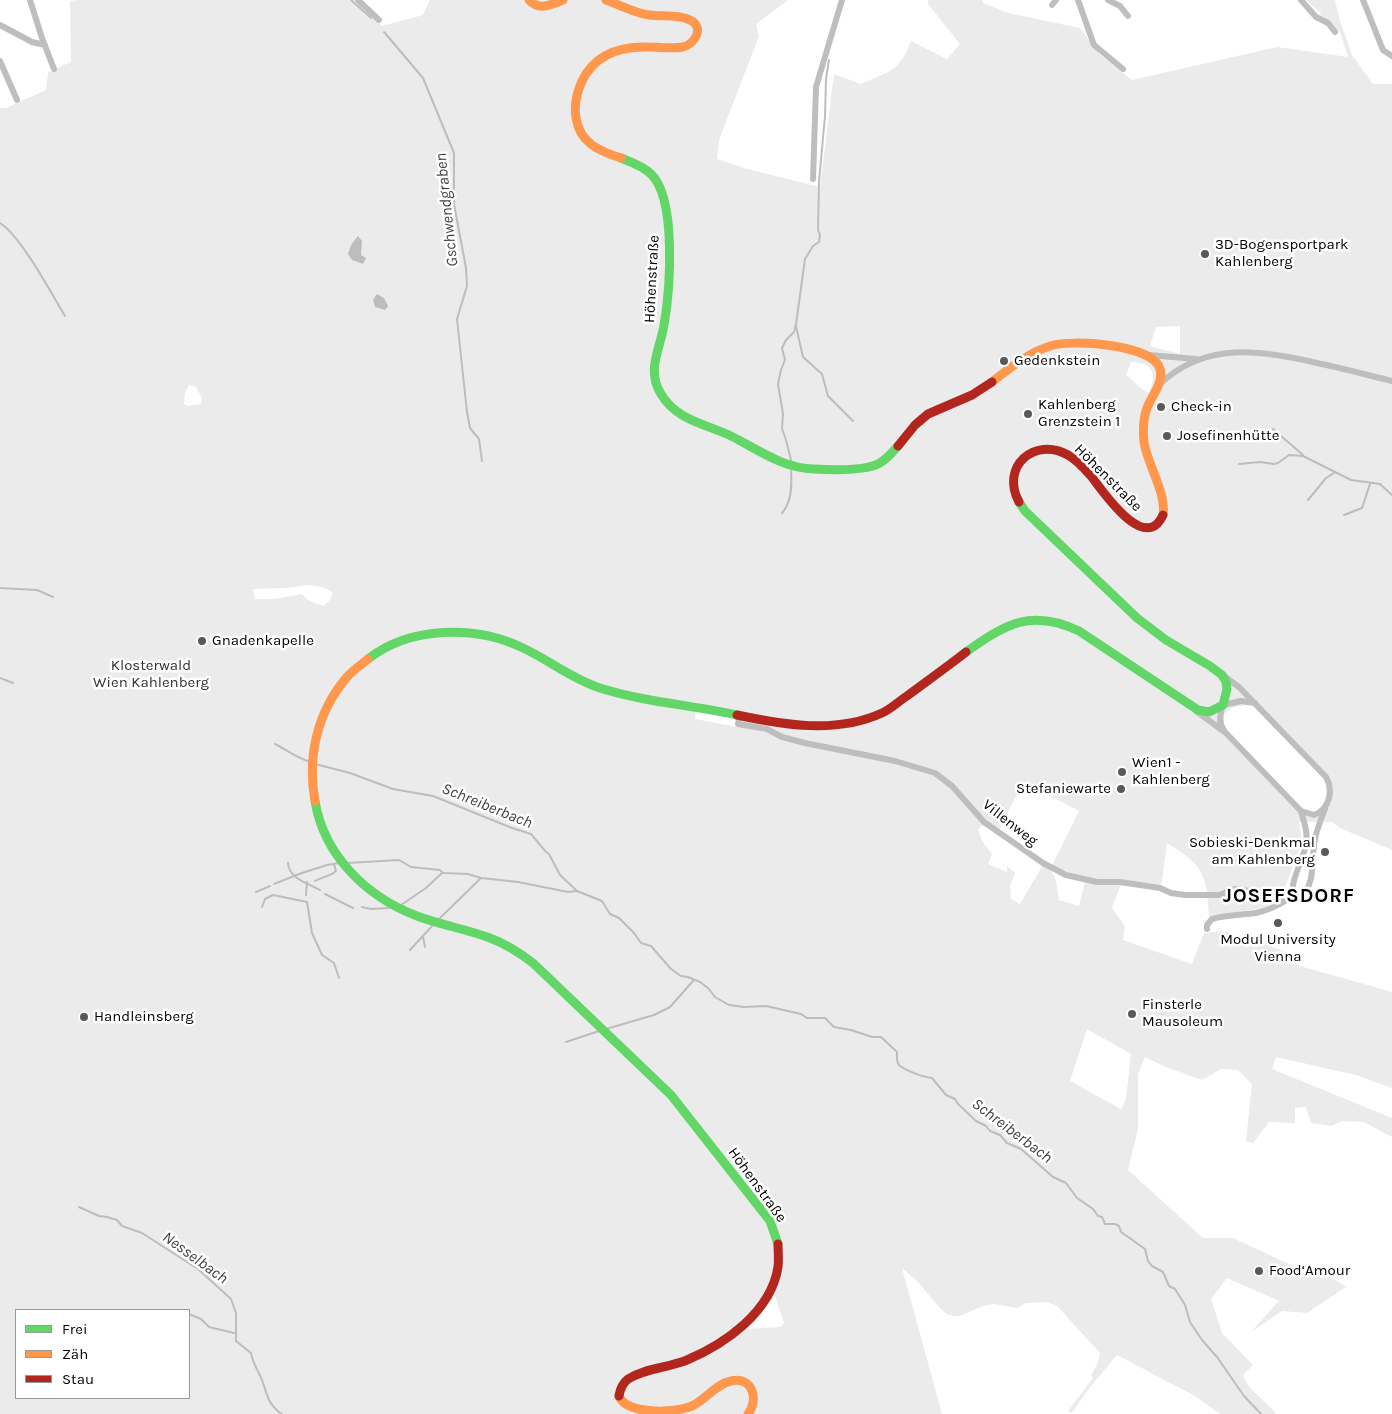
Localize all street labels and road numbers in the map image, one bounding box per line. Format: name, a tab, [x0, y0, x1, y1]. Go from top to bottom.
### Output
street label: Höhenstraße	[641, 235, 663, 323]
street label: Höhenstraße	[1070, 440, 1146, 516]
street label: Villenweg	[979, 796, 1041, 850]
street label: Höhenstraße	[724, 1144, 790, 1226]

